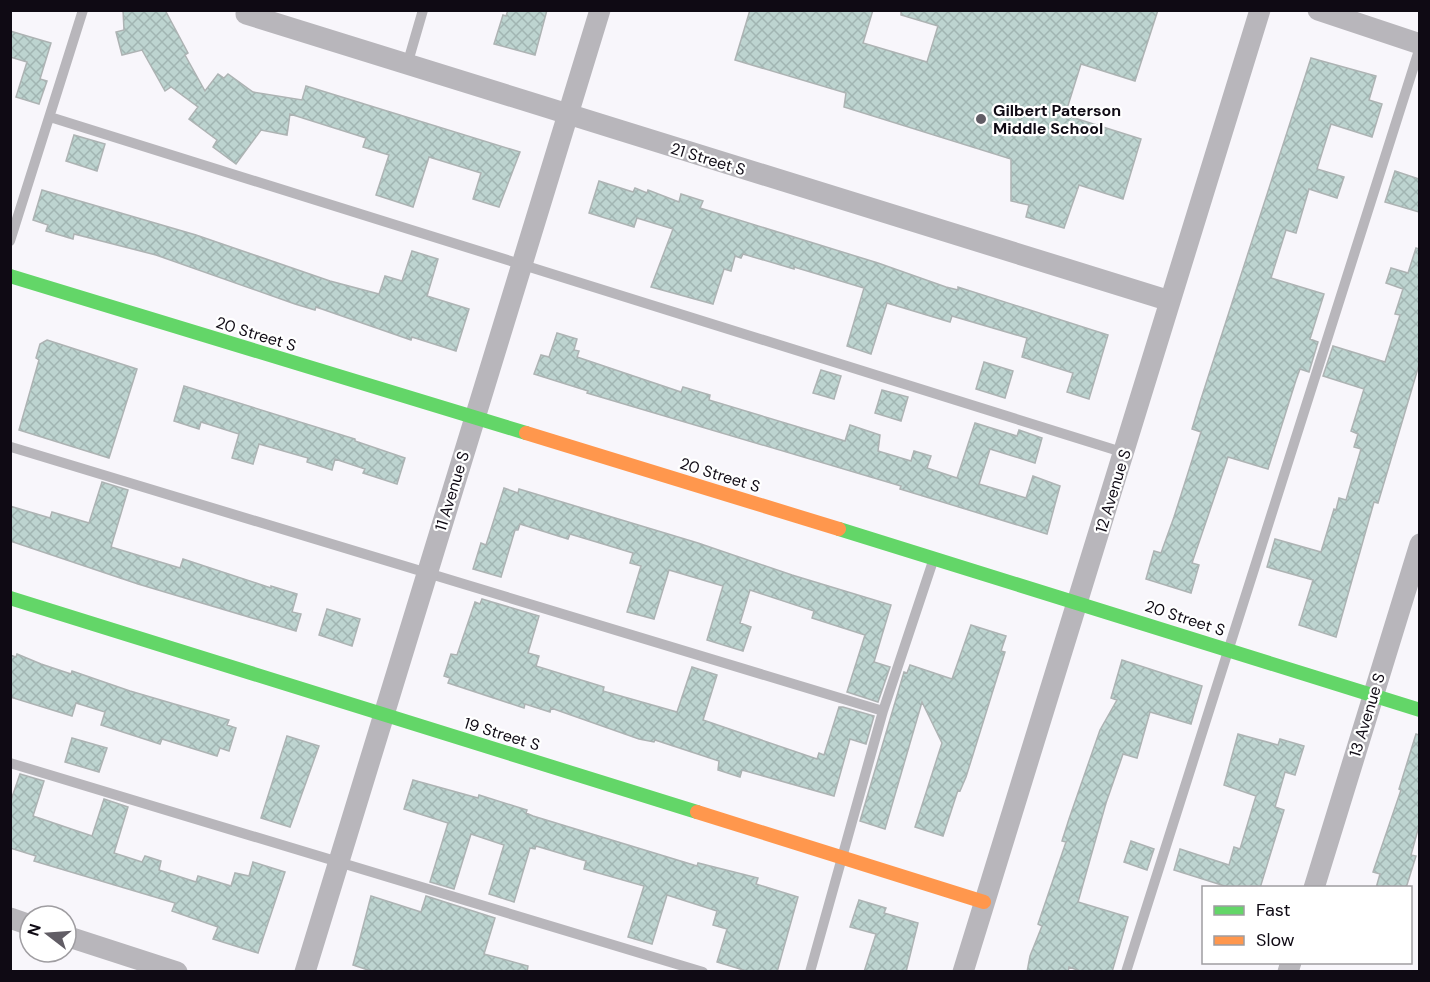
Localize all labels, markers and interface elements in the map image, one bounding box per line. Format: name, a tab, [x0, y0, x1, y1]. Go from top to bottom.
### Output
place label: Gilbert Paterson Middle School	[993, 100, 1121, 139]
marker: Gilbert Paterson Middle School	[974, 112, 988, 126]
street label: 21 Street S	[668, 138, 748, 180]
street label: 20 Street S	[213, 312, 299, 356]
street label: 12 Avenue S	[1090, 447, 1136, 535]
street label: 11 Avenue S	[430, 449, 474, 533]
street label: 20 Street S	[677, 453, 763, 497]
street label: 20 Street S	[1142, 595, 1228, 641]
street label: 13 Avenue S	[1344, 671, 1390, 759]
street label: 19 Street S	[462, 713, 542, 755]
legend	[1202, 886, 1412, 964]
text: Fast	[1256, 898, 1291, 922]
north arrow	[18, 904, 78, 964]
text: N	[22, 921, 46, 938]
text: Slow	[1256, 928, 1295, 952]

